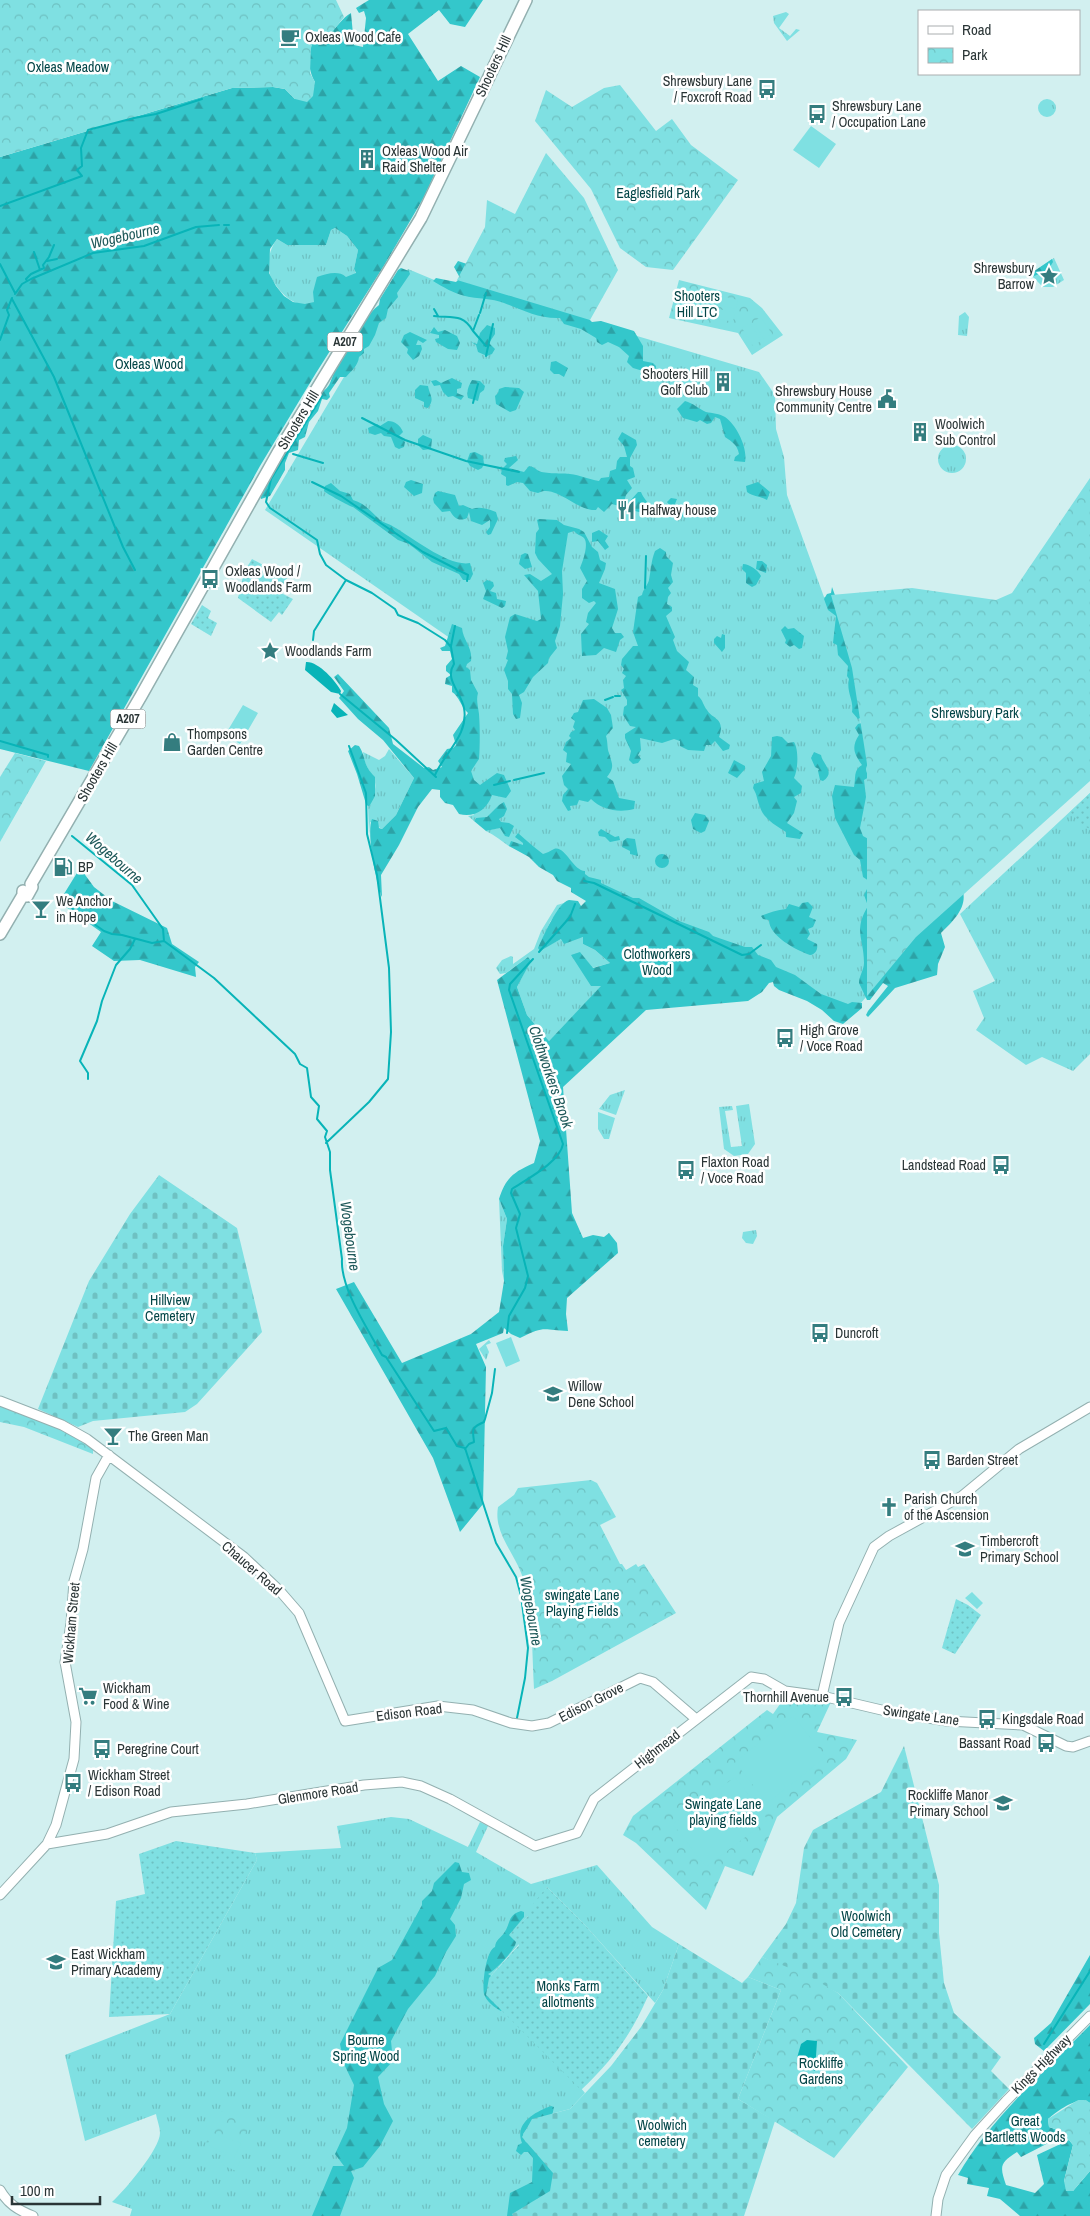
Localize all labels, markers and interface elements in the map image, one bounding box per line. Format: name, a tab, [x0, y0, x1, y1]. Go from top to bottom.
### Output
legend	[918, 10, 1080, 75]
text: Road	[962, 19, 991, 40]
cafe icon: Oxleas Wood Cafe	[279, 26, 301, 48]
place label: Oxleas Wood Cafe	[305, 28, 401, 46]
street label: Shooters Hill	[471, 32, 515, 100]
text: Park	[962, 44, 988, 65]
park label: Oxleas Meadow	[27, 58, 110, 76]
place label: Shrewsbury Lane / Foxcroft Road	[663, 72, 752, 106]
bus stop icon: Shrewsbury Lane / Foxcroft Road	[756, 78, 778, 100]
place label: Shrewsbury Lane / Occupation Lane	[832, 97, 926, 131]
bus stop icon: Shrewsbury Lane / Occupation Lane	[806, 103, 828, 125]
place label: Oxleas Wood Air Raid Shelter	[382, 142, 468, 176]
building icon: Oxleas Wood Air Raid Shelter	[356, 148, 378, 170]
park label: Eaglesfield Park	[616, 184, 700, 202]
water label: Wogebourne	[88, 217, 162, 254]
place label: Shrewsbury Barrow	[973, 259, 1035, 293]
place icon: Shrewsbury Barrow	[1038, 265, 1060, 287]
park label: Shooters Hill LTC	[674, 287, 720, 321]
road number: A207	[328, 332, 362, 352]
park label: Oxleas Wood	[115, 355, 183, 373]
place label: Shooters Hill Golf Club	[642, 365, 708, 399]
building icon: Shooters Hill Golf Club	[712, 371, 734, 393]
place label: Shrewsbury House Community Centre	[775, 382, 872, 416]
street label: Shooters Hill	[273, 387, 323, 453]
public building icon: Shrewsbury House Community Centre	[876, 388, 898, 410]
place label: Woolwich Sub Control	[935, 415, 996, 449]
building icon: Woolwich Sub Control	[909, 421, 931, 443]
restaurant icon: Halfway house	[615, 499, 637, 521]
place label: Halfway house	[641, 501, 716, 519]
place label: Oxleas Wood / Woodlands Farm	[225, 562, 312, 596]
bus stop icon: Oxleas Wood / Woodlands Farm	[199, 568, 221, 590]
place icon: Woodlands Farm	[259, 640, 281, 662]
place label: Woodlands Farm	[285, 642, 372, 660]
park label: Shrewsbury Park	[931, 704, 1019, 722]
road number: A207	[110, 710, 146, 729]
place label: Thompsons Garden Centre	[187, 725, 263, 759]
shop icon: Thompsons Garden Centre	[161, 731, 183, 753]
street label: Shooters Hill	[73, 739, 121, 805]
water label: Wogebourne	[81, 827, 148, 889]
fuel station icon: BP	[52, 856, 74, 878]
place label: BP	[78, 858, 94, 876]
place label: We Anchor in Hope	[56, 892, 112, 926]
bar icon: We Anchor in Hope	[30, 898, 52, 920]
park label: Clothworkers Wood	[624, 945, 691, 979]
place label: High Grove / Voce Road	[800, 1021, 863, 1055]
water label: Clothworkers Brook	[524, 1023, 579, 1132]
bus stop icon: High Grove / Voce Road	[774, 1027, 796, 1049]
place label: Flaxton Road / Voce Road	[701, 1153, 769, 1187]
bus stop icon: Landstead Road	[990, 1154, 1012, 1176]
place label: Landstead Road	[902, 1156, 986, 1174]
bus stop icon: Flaxton Road / Voce Road	[675, 1159, 697, 1181]
water label: Wogebourne	[335, 1200, 366, 1272]
park label: Hillview Cemetery	[145, 1291, 195, 1325]
bus stop icon: Duncroft	[809, 1322, 831, 1344]
place label: Duncroft	[835, 1324, 878, 1342]
place label: Willow Dene School	[568, 1377, 634, 1411]
school or university icon: Willow Dene School	[542, 1383, 564, 1405]
bar icon: The Green Man	[102, 1425, 124, 1447]
place label: The Green Man	[128, 1427, 208, 1445]
bus stop icon: Barden Street	[921, 1449, 943, 1471]
place label: Barden Street	[947, 1451, 1018, 1469]
place label: Parish Church of the Ascension	[904, 1490, 989, 1524]
church icon: Parish Church of the Ascension	[878, 1496, 900, 1518]
place label: Timbercroft Primary School	[980, 1532, 1058, 1566]
street label: Chaucer Road	[218, 1537, 286, 1599]
school or university icon: Timbercroft Primary School	[954, 1538, 976, 1560]
water label: Wogebourne	[515, 1575, 548, 1647]
street label: Wickham Street	[58, 1582, 84, 1664]
park label: swingate Lane Playing Fields	[545, 1586, 619, 1620]
street label: Edison Grove	[556, 1678, 626, 1726]
place label: Wickham Food & Wine	[103, 1679, 169, 1713]
supermarket icon: Wickham Food & Wine	[77, 1685, 99, 1707]
bus stop icon: Thornhill Avenue	[833, 1686, 855, 1708]
place label: Thornhill Avenue	[743, 1688, 829, 1706]
street label: Edison Road	[375, 1699, 443, 1725]
street label: Swingate Lane	[882, 1701, 960, 1729]
bus stop icon: Kingsdale Road	[976, 1708, 998, 1730]
place label: Kingsdale Road	[1002, 1710, 1084, 1728]
street label: Highmead	[631, 1726, 683, 1772]
bus stop icon: Bassant Road	[1035, 1732, 1057, 1754]
place label: Bassant Road	[959, 1734, 1031, 1752]
bus stop icon: Peregrine Court	[91, 1738, 113, 1760]
place label: Peregrine Court	[117, 1740, 199, 1758]
place label: Wickham Street / Edison Road	[88, 1766, 170, 1800]
bus stop icon: Wickham Street / Edison Road	[62, 1772, 84, 1794]
street label: Glenmore Road	[277, 1778, 359, 1808]
place label: Rockliffe Manor Primary School	[908, 1786, 988, 1820]
school or university icon: Rockliffe Manor Primary School	[992, 1792, 1014, 1814]
park label: Swingate Lane playing fields	[685, 1795, 761, 1829]
park label: Woolwich Old Cemetery	[831, 1907, 902, 1941]
place label: East Wickham Primary Academy	[71, 1945, 162, 1979]
school or university icon: East Wickham Primary Academy	[45, 1951, 67, 1973]
park label: Monks Farm allotments	[536, 1977, 600, 2011]
street label: Kings Highway	[1007, 2030, 1075, 2098]
park label: Bourne Spring Wood	[333, 2031, 399, 2065]
park label: Rockliffe Gardens	[799, 2054, 843, 2088]
park label: Great Bartletts Woods	[985, 2112, 1066, 2146]
park label: Woolwich cemetery	[637, 2116, 687, 2150]
scale bar	[12, 2174, 100, 2206]
text: 100 m	[20, 2180, 54, 2201]

